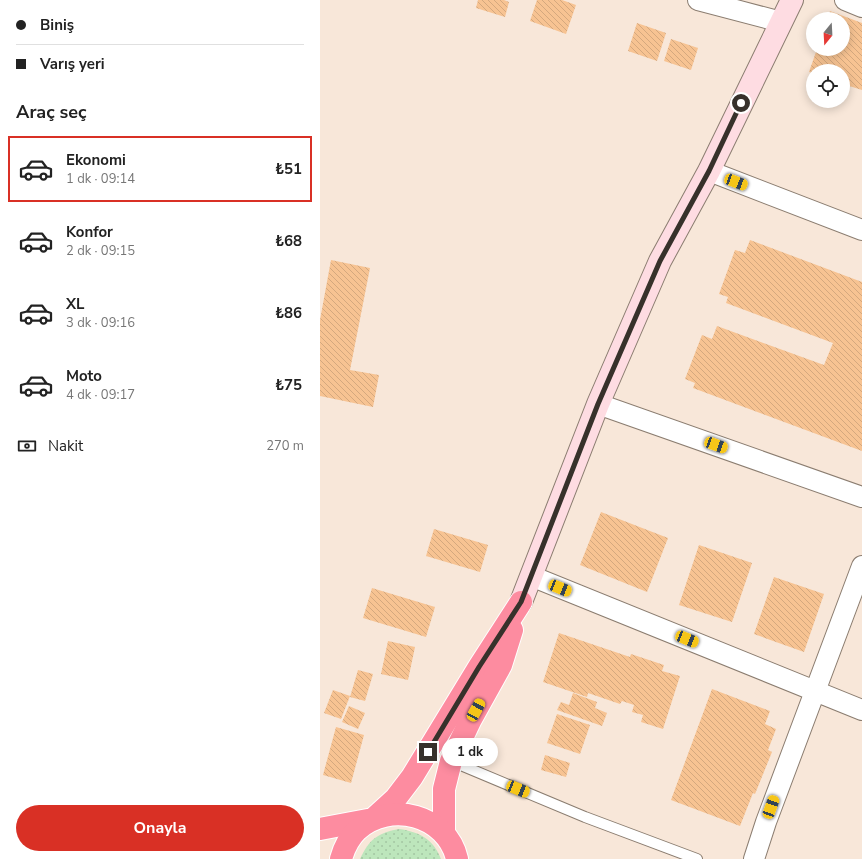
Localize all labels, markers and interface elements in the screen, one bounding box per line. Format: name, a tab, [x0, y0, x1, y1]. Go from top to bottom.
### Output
north arrow	[806, 12, 850, 56]
map controls	[806, 12, 850, 108]
text: Biniş	[40, 15, 74, 35]
text: Varış yeri	[40, 54, 105, 74]
button: locate	[806, 64, 850, 108]
route start	[732, 94, 750, 112]
text: Araç seç	[16, 100, 87, 124]
text: Ekonomi	[66, 150, 126, 170]
icon: car	[18, 151, 54, 187]
text: ₺51	[275, 159, 302, 179]
text: 1 dk · 09:14	[66, 170, 135, 188]
car	[723, 172, 749, 192]
text: Konfor	[66, 222, 113, 242]
icon: car	[18, 223, 54, 259]
text: ₺68	[275, 231, 302, 251]
text: 2 dk · 09:15	[66, 242, 135, 260]
text: XL	[66, 294, 85, 314]
icon: car	[18, 295, 54, 331]
text: ₺86	[275, 303, 302, 323]
text: 3 dk · 09:16	[66, 314, 135, 332]
text: Moto	[66, 366, 102, 386]
icon: car	[18, 367, 54, 403]
text: ₺75	[275, 375, 302, 395]
text: 4 dk · 09:17	[66, 386, 135, 404]
icon: cash	[16, 435, 38, 457]
car	[703, 435, 729, 455]
text: Nakit	[48, 436, 83, 456]
text: 270 m	[266, 437, 304, 455]
car	[547, 578, 573, 598]
car	[674, 629, 700, 649]
car	[465, 697, 487, 723]
callout: 1 dk	[442, 738, 498, 766]
route end	[419, 743, 437, 761]
text: 1 dk	[457, 743, 483, 761]
car	[505, 779, 531, 799]
car	[761, 794, 781, 820]
button: Onayla	[16, 805, 304, 851]

